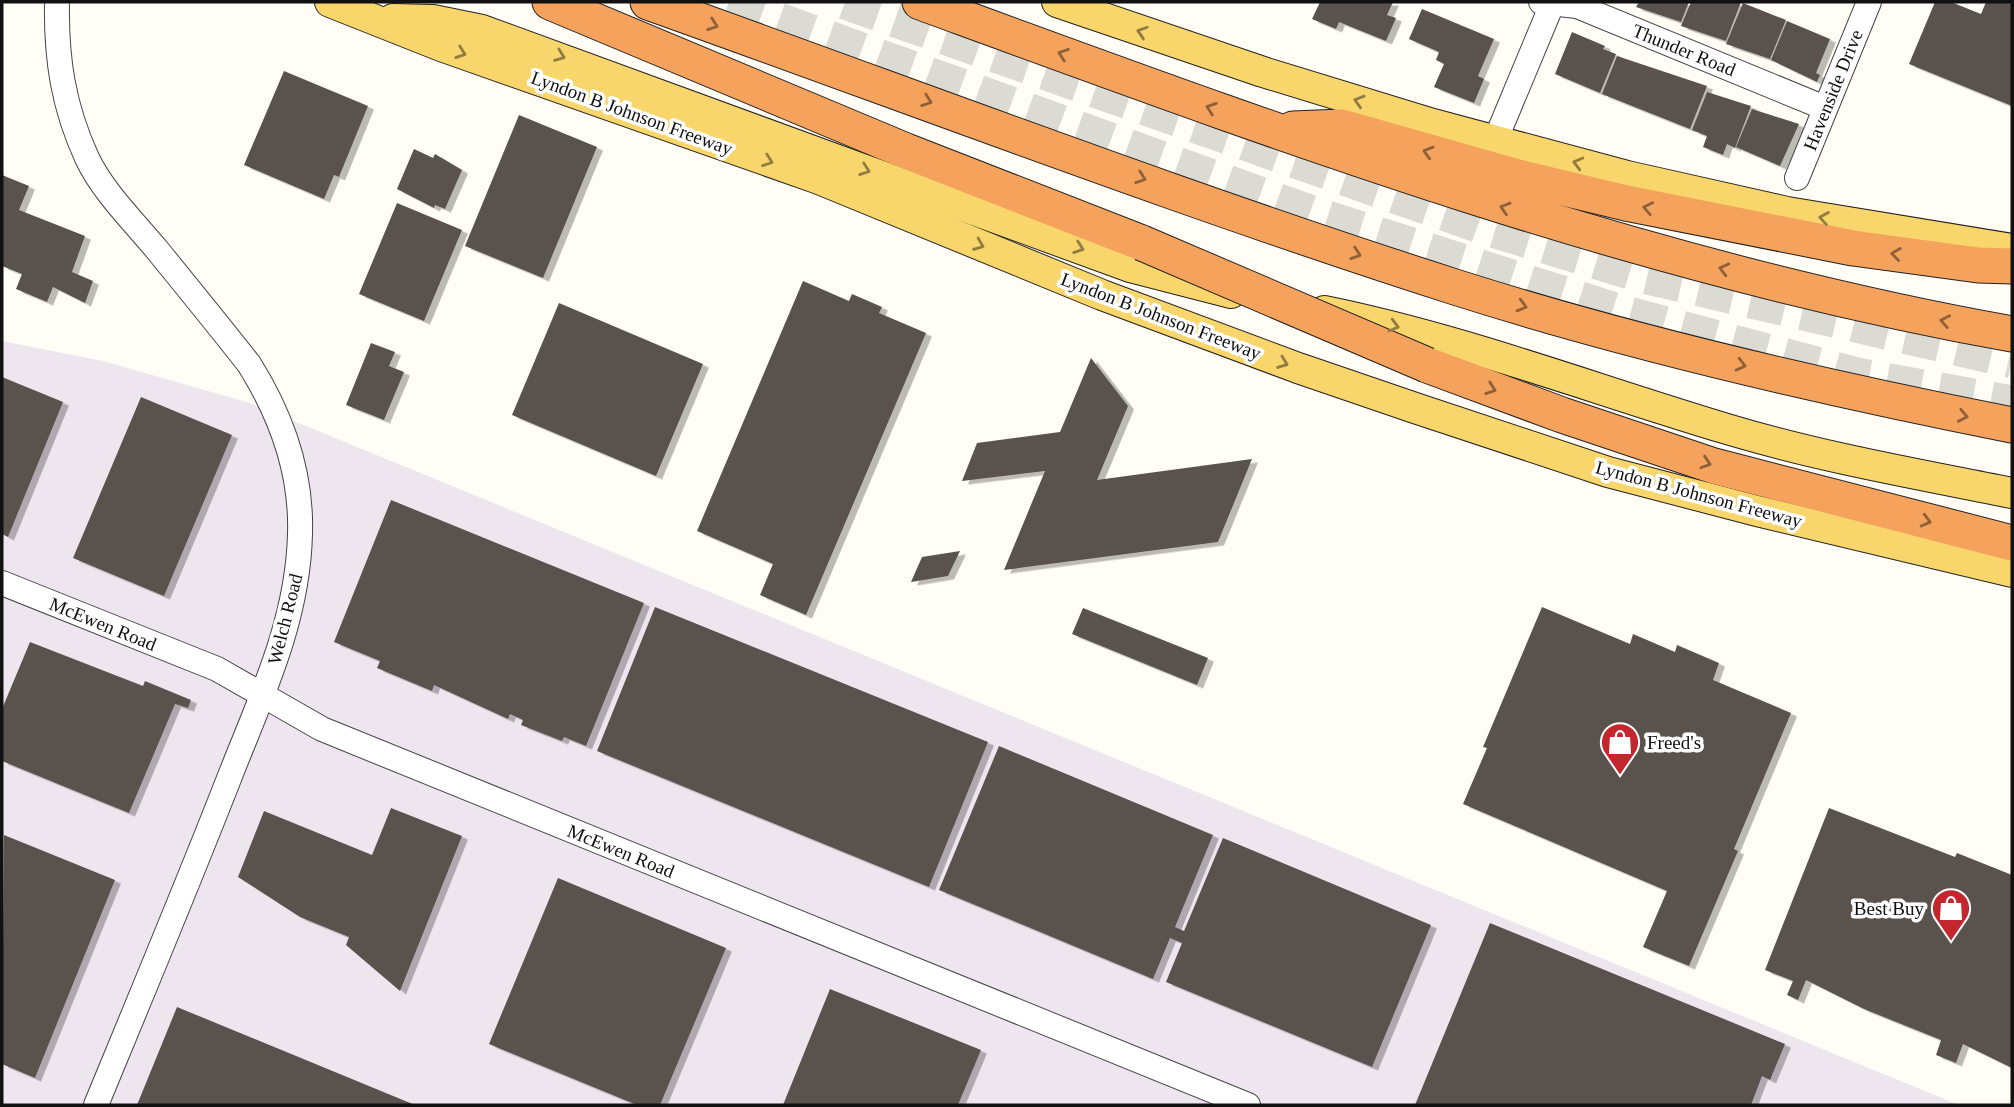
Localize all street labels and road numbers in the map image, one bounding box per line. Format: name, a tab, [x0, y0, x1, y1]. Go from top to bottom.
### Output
street label: Thunder Road	[1629, 20, 1739, 80]
street label: Havenside Drive	[1799, 27, 1867, 153]
street label: Lyndon B Johnson Freeway	[528, 67, 736, 159]
street label: Lyndon B Johnson Freeway	[1058, 268, 1265, 364]
street label: Lyndon B Johnson Freeway	[1594, 456, 1805, 532]
street label: Welch Road	[264, 571, 307, 667]
street label: McEwen Road	[46, 593, 160, 655]
street label: McEwen Road	[564, 820, 678, 882]

